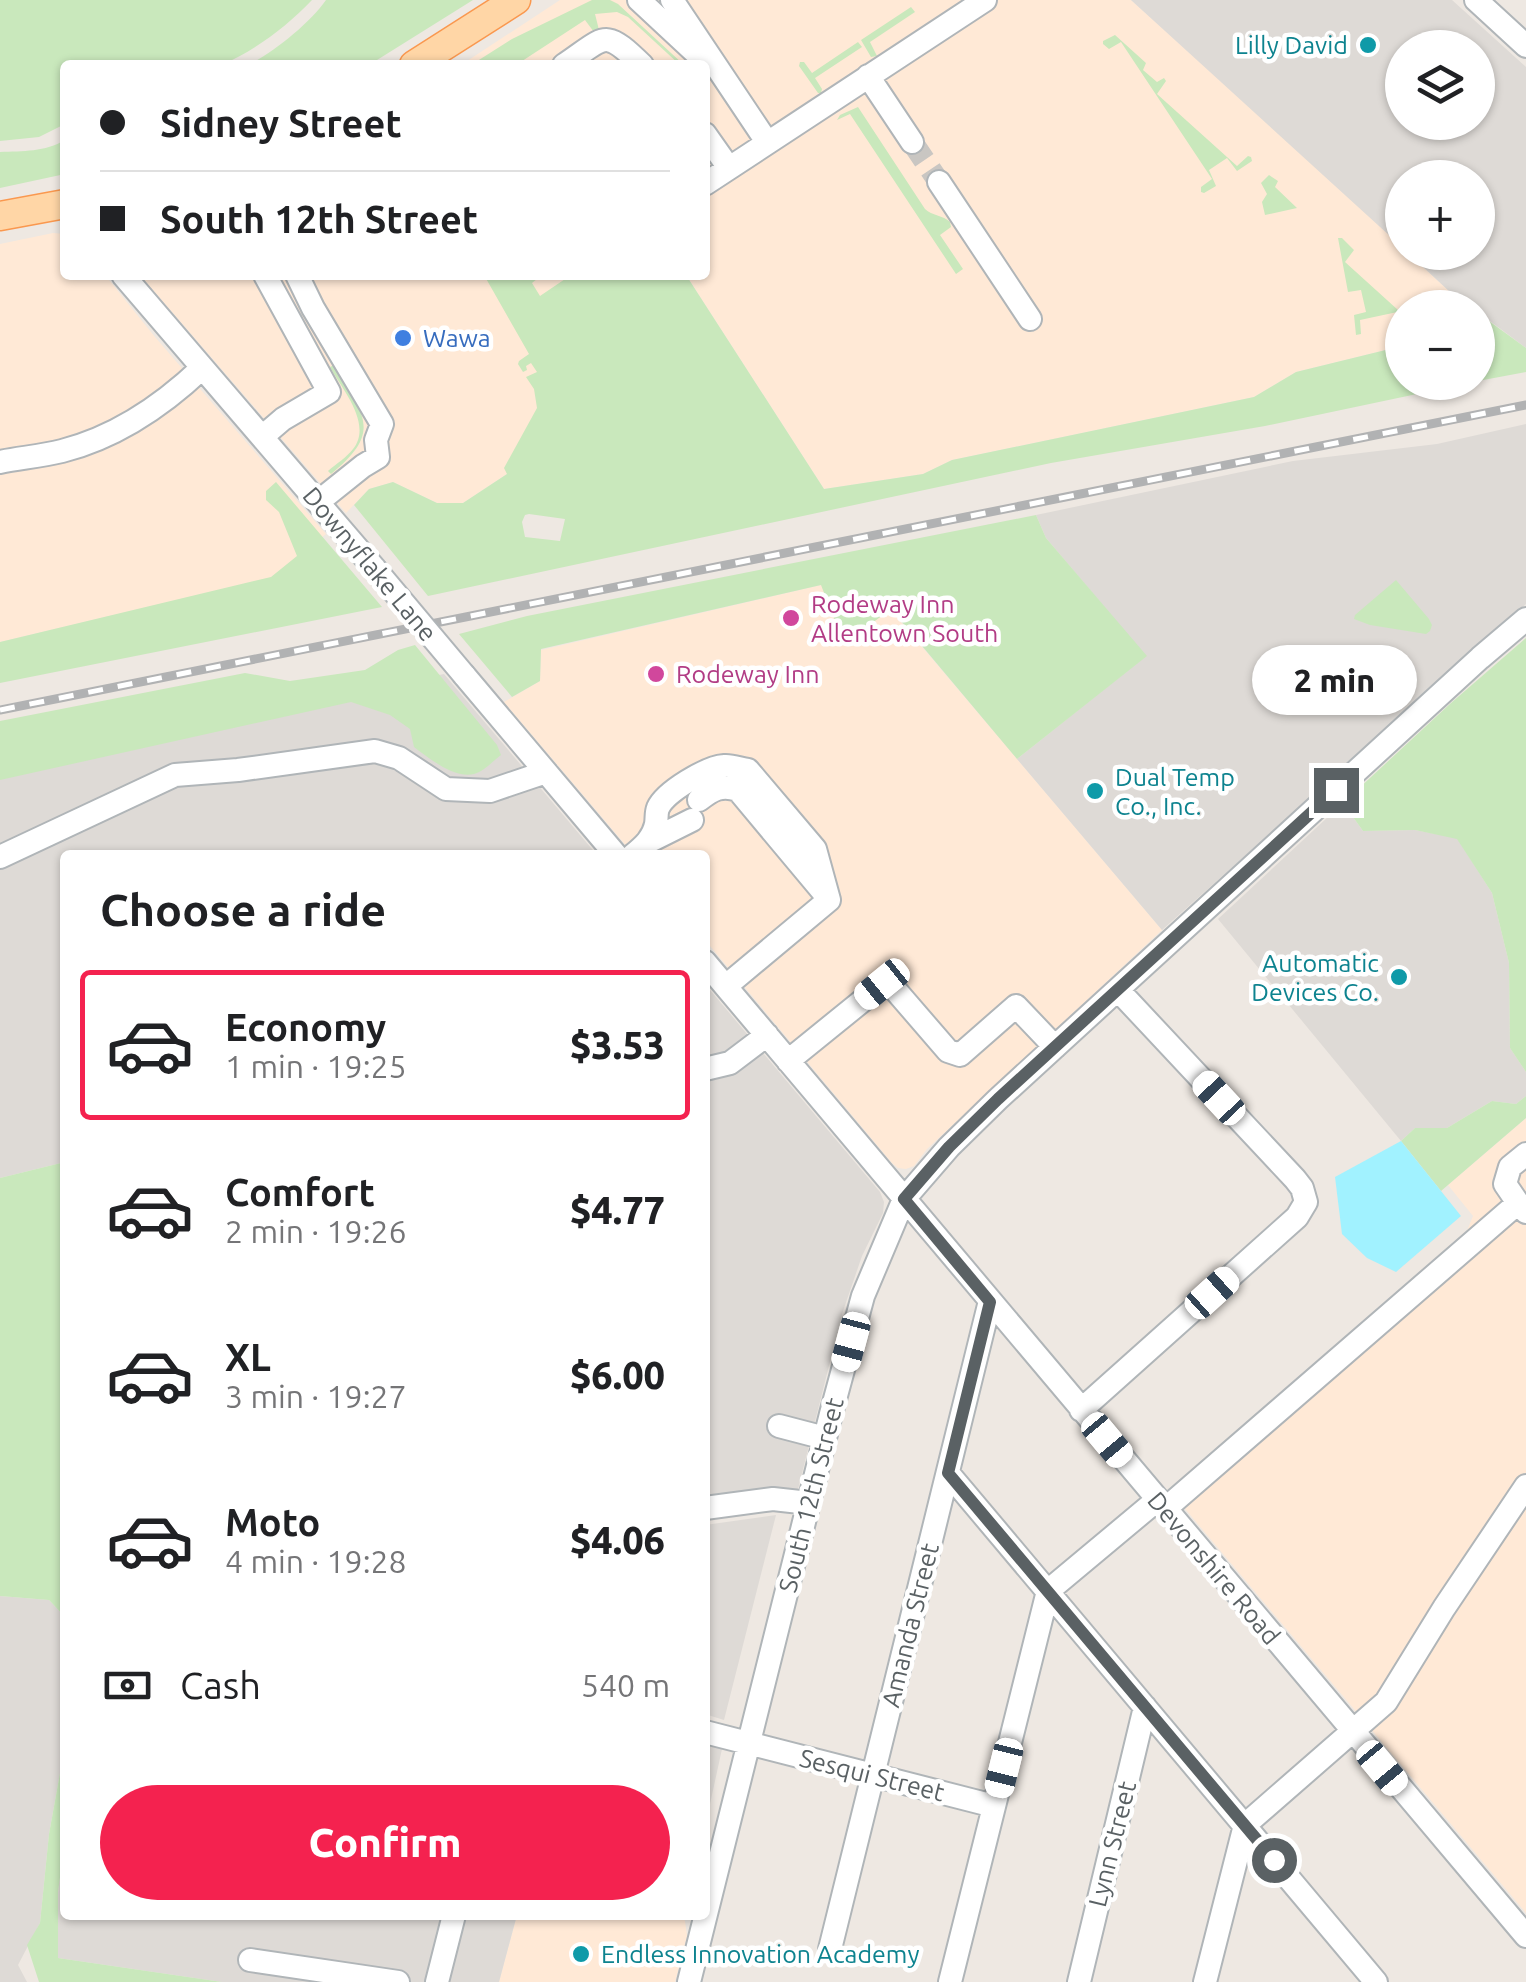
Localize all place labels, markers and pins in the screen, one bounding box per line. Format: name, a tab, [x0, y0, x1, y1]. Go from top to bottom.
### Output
place label: Lilly David	[1235, 31, 1348, 59]
marker: Lilly David	[1357, 34, 1379, 56]
place label: Wawa	[423, 324, 491, 352]
marker: Wawa	[392, 327, 414, 349]
place label: Rodeway Inn Allentown South	[811, 590, 998, 647]
marker: Rodeway Inn Allentown South	[780, 607, 802, 629]
place label: Rodeway Inn	[676, 660, 820, 688]
marker: Rodeway Inn	[645, 663, 667, 685]
place label: Dual Temp Co., Inc.	[1115, 763, 1235, 820]
marker: Dual Temp Co., Inc.	[1084, 780, 1106, 802]
place label: Automatic Devices Co.	[1251, 949, 1379, 1006]
marker: Automatic Devices Co.	[1388, 966, 1410, 988]
place label: Endless Innovation Academy	[601, 1940, 919, 1968]
marker: Endless Innovation Academy	[570, 1943, 592, 1965]

